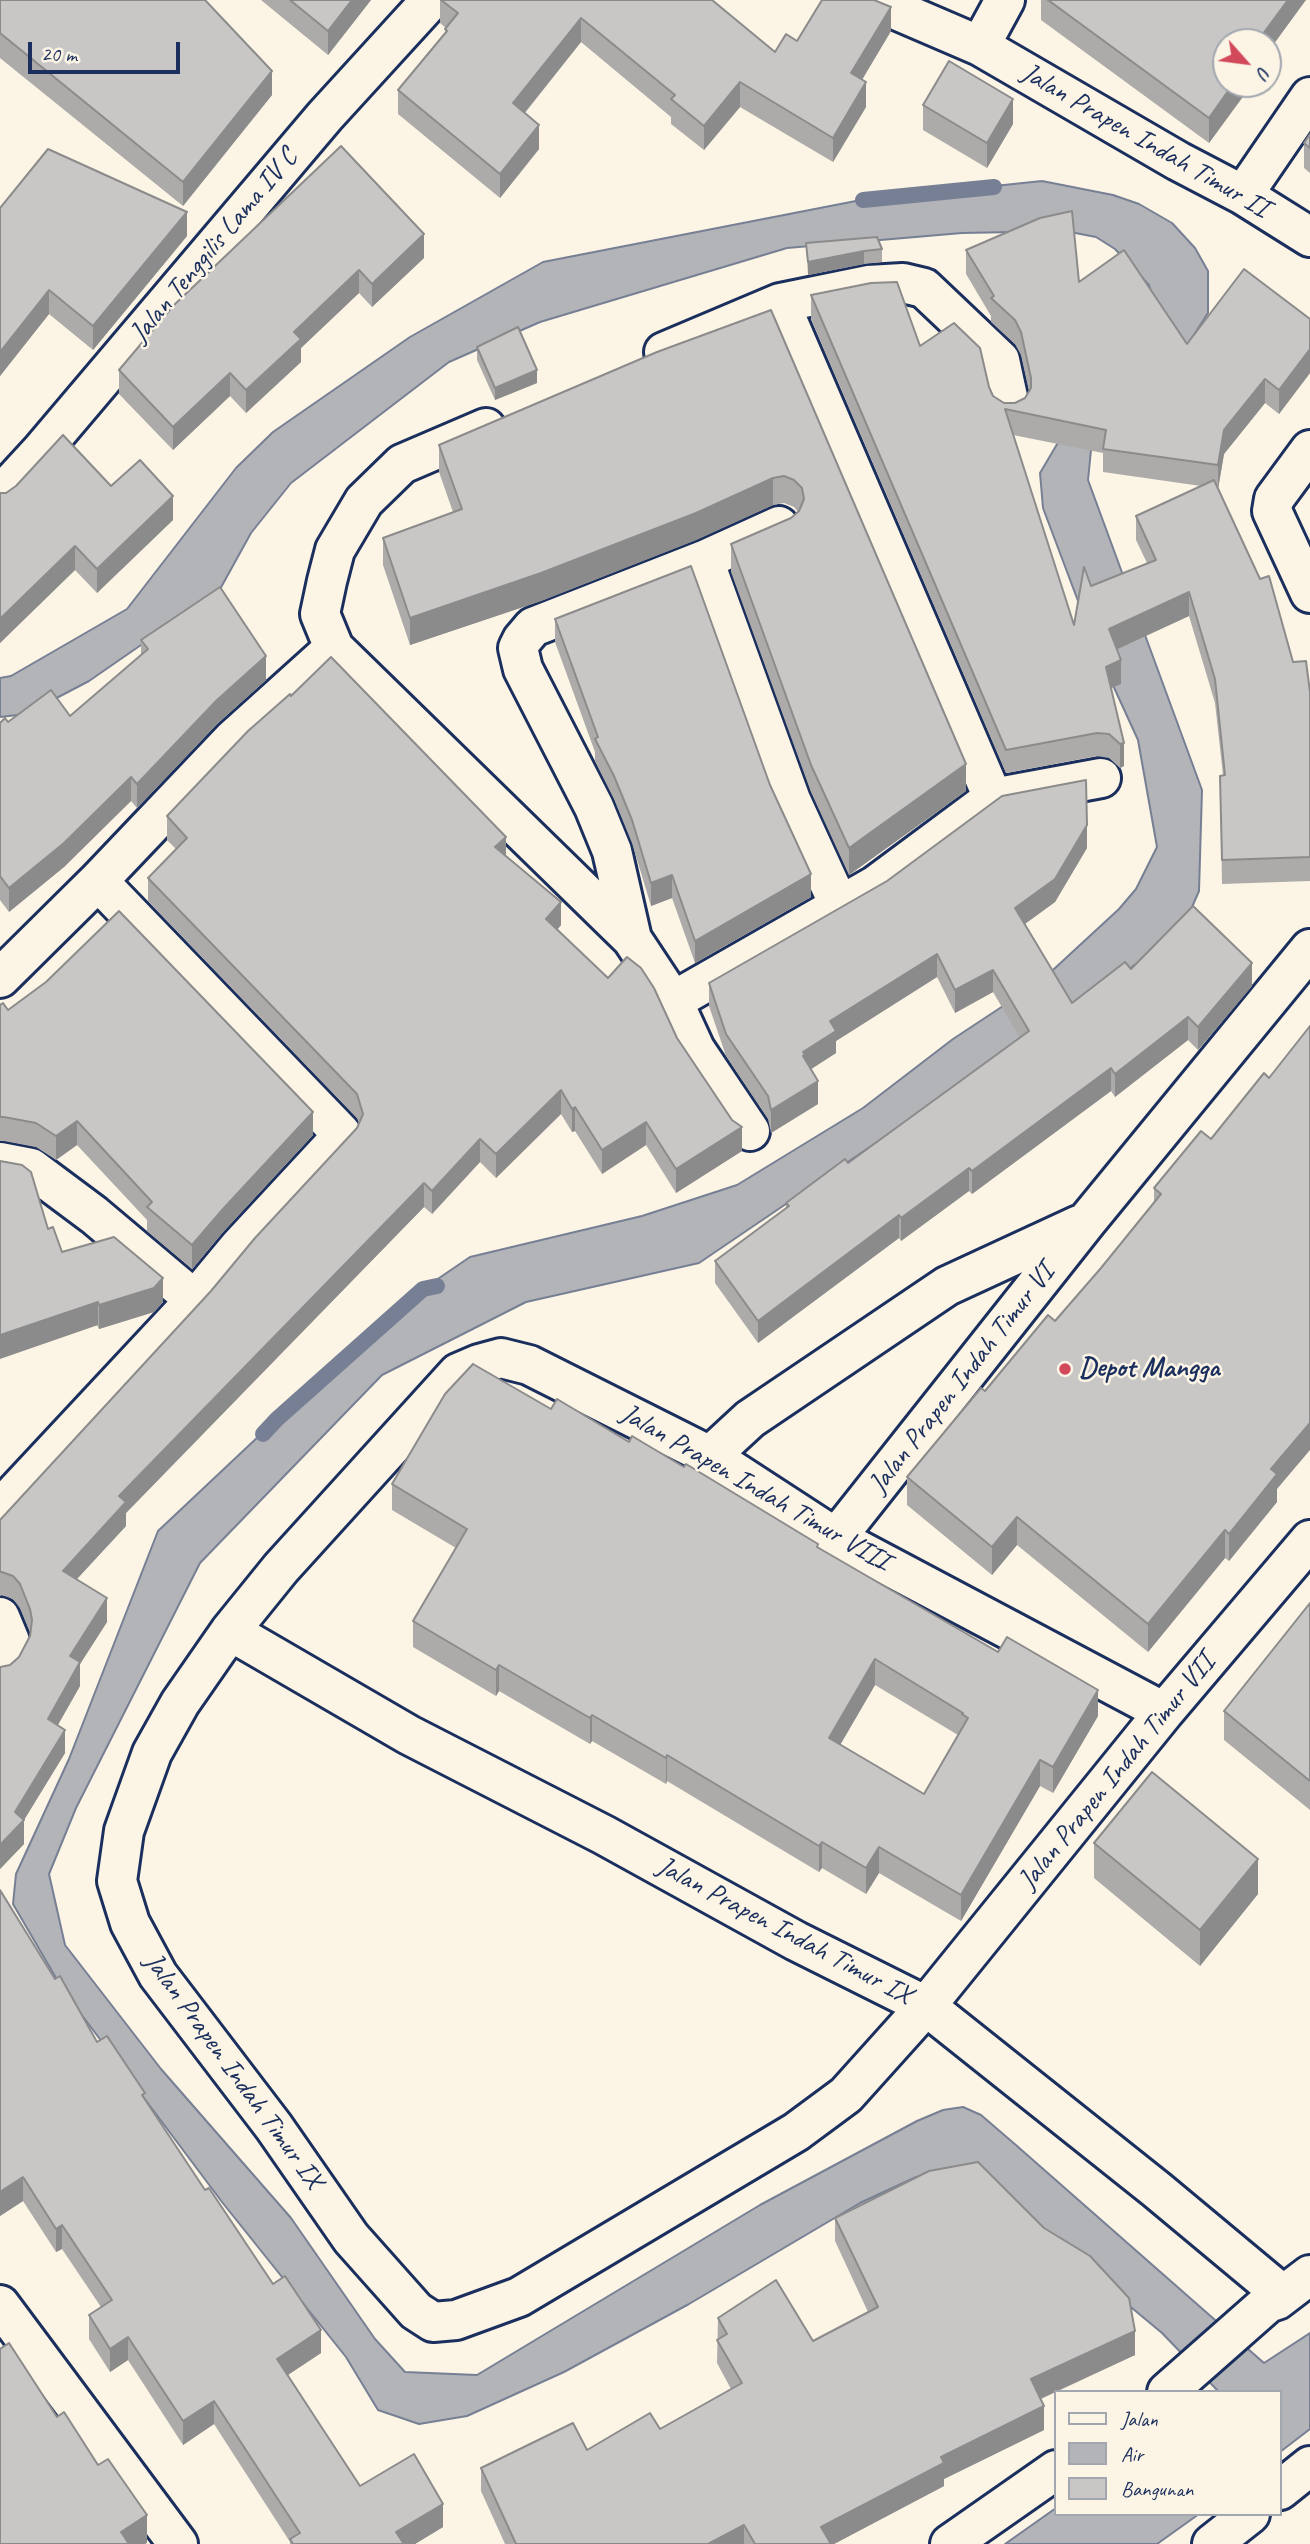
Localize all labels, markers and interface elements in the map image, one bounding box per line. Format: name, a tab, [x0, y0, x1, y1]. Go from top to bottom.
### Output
scale bar	[32, 28, 184, 72]
north arrow	[1212, 28, 1282, 98]
text: 20 m	[41, 41, 77, 67]
street label: Jalan Prapen Indah Timur II	[1015, 56, 1275, 226]
text: U	[1251, 62, 1277, 82]
street label: Jalan Tenggilis Lama IV C	[123, 142, 305, 350]
street label: Jalan Prapen Indah Timur VI	[862, 1257, 1062, 1501]
place label: Depot Mangga	[1079, 1352, 1219, 1386]
marker: Depot Mangga	[1057, 1361, 1073, 1377]
street label: Jalan Prapen Indah Timur VIII	[614, 1397, 896, 1579]
street label: Jalan Prapen Indah Timur VII	[1011, 1647, 1223, 1897]
street label: Jalan Prapen Indah Timur IX	[651, 1850, 917, 2012]
street label: Jalan Prapen Indah Timur IX	[136, 1946, 330, 2196]
legend	[1054, 2390, 1282, 2516]
text: Jalan	[1121, 2406, 1158, 2432]
text: Air	[1121, 2441, 1143, 2467]
text: Bangunan	[1121, 2476, 1193, 2502]

